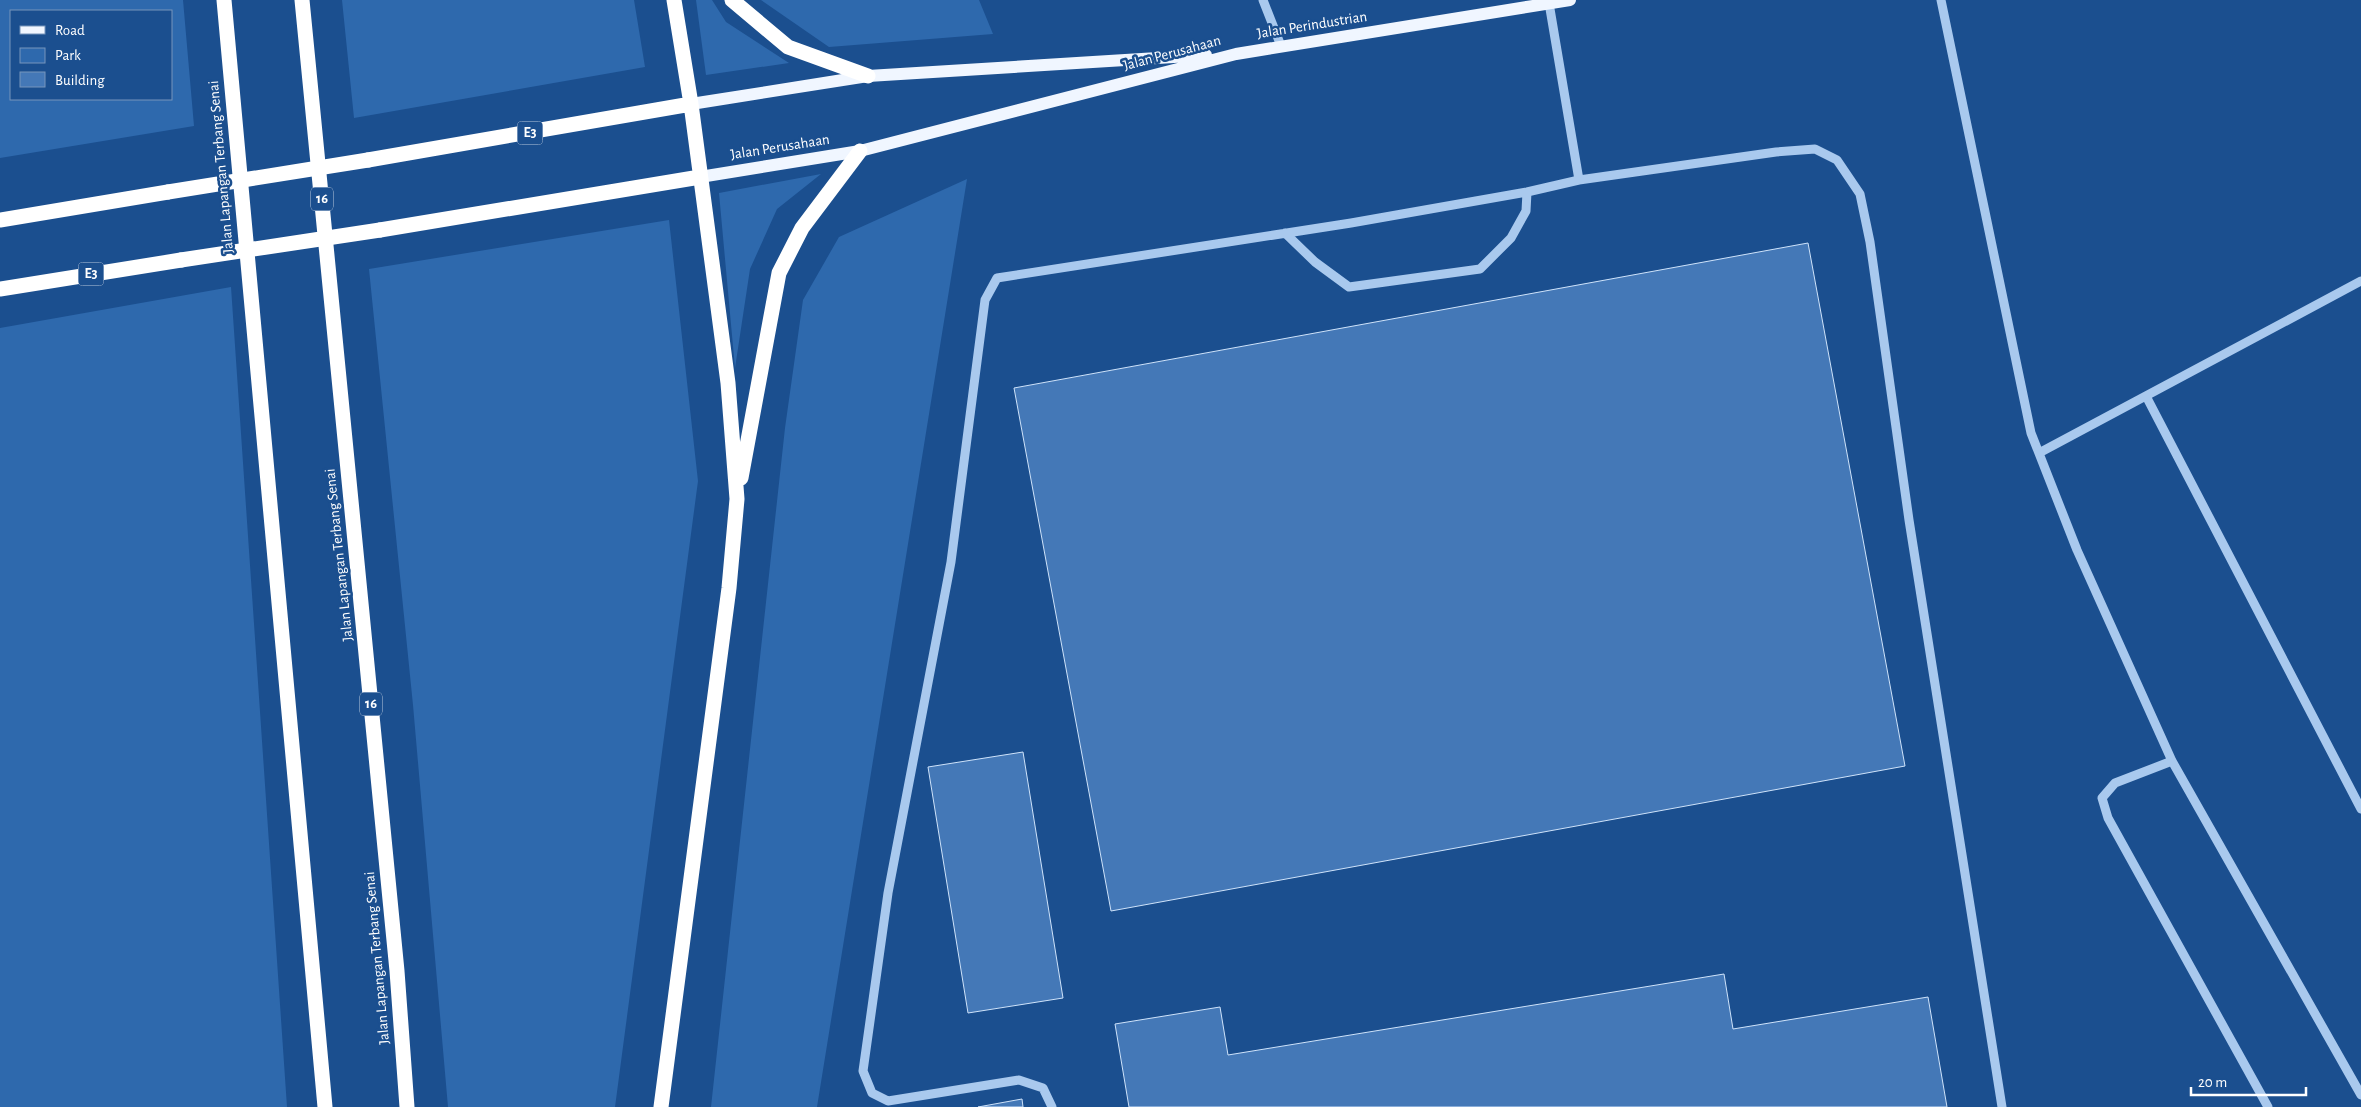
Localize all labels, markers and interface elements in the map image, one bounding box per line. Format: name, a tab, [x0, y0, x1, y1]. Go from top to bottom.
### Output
street label: Jalan Perindustrian	[1256, 9, 1368, 41]
legend	[10, 10, 172, 100]
text: Road	[55, 23, 85, 38]
street label: Jalan Perusahaan	[1122, 33, 1222, 73]
text: Park	[55, 48, 81, 63]
text: Building	[55, 73, 105, 88]
street label: Jalan Lapangan Terbang Senai	[206, 80, 236, 254]
road number: E3	[518, 122, 542, 144]
street label: Jalan Perusahaan	[729, 132, 831, 162]
road number: 16	[311, 188, 333, 210]
road number: E3	[78, 262, 104, 286]
street label: Jalan Lapangan Terbang Senai	[322, 468, 356, 642]
road number: 16	[360, 692, 382, 716]
street label: Jalan Lapangan Terbang Senai	[362, 871, 392, 1045]
scale bar	[2191, 1064, 2306, 1096]
text: 20 m	[2198, 1075, 2227, 1090]

